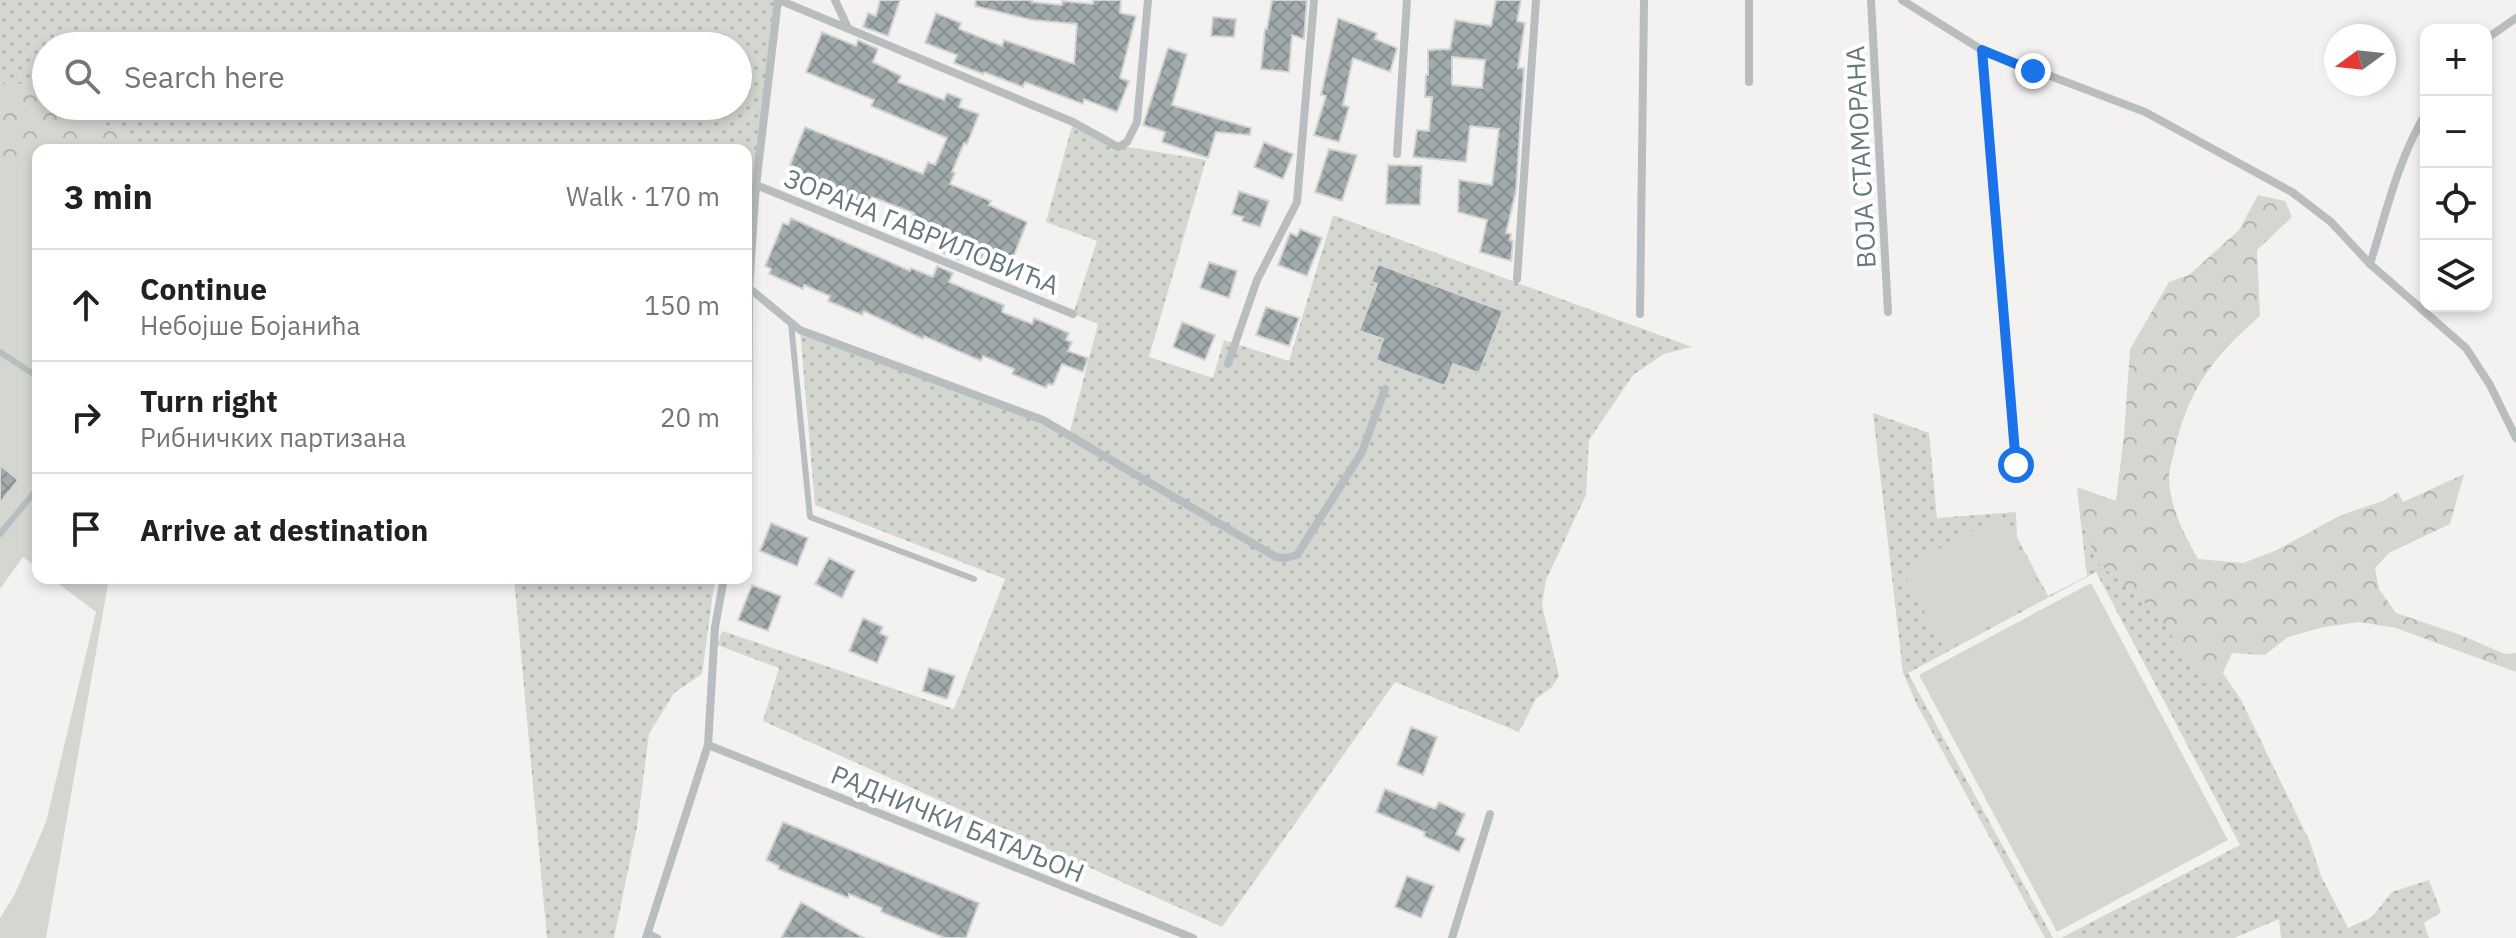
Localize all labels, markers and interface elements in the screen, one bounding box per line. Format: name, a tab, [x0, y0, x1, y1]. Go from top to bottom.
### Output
north arrow	[2324, 24, 2396, 96]
map controls	[2420, 24, 2492, 312]
button: +	[2420, 24, 2492, 96]
search box	[32, 32, 752, 120]
street label: ВОЈА СТАМОРАНА	[1837, 45, 1883, 269]
route end	[2015, 53, 2051, 89]
icon: search	[60, 54, 104, 98]
text: Search here	[124, 57, 285, 96]
button: −	[2420, 96, 2492, 168]
street label: ЗОРАНА ГАВРИЛОВИЋА	[779, 160, 1065, 302]
button: locate	[2420, 168, 2492, 240]
text: 3 min	[64, 174, 153, 218]
text: Walk · 170 m	[566, 179, 720, 213]
button: layers	[2420, 240, 2492, 312]
text: Continue	[140, 269, 267, 308]
icon: ahead	[64, 283, 108, 327]
text: 150 m	[644, 288, 720, 322]
text: Небојше Бојанића	[140, 308, 360, 342]
text: Turn right	[140, 381, 278, 420]
icon: right	[64, 395, 108, 439]
text: 20 m	[660, 400, 720, 434]
text: Рибничких партизана	[140, 420, 406, 454]
route start	[1998, 447, 2034, 483]
icon: arrive	[64, 507, 108, 551]
text: Arrive at destination	[140, 510, 428, 549]
street label: РАДНИЧКИ БАТАЉОН	[826, 757, 1090, 889]

